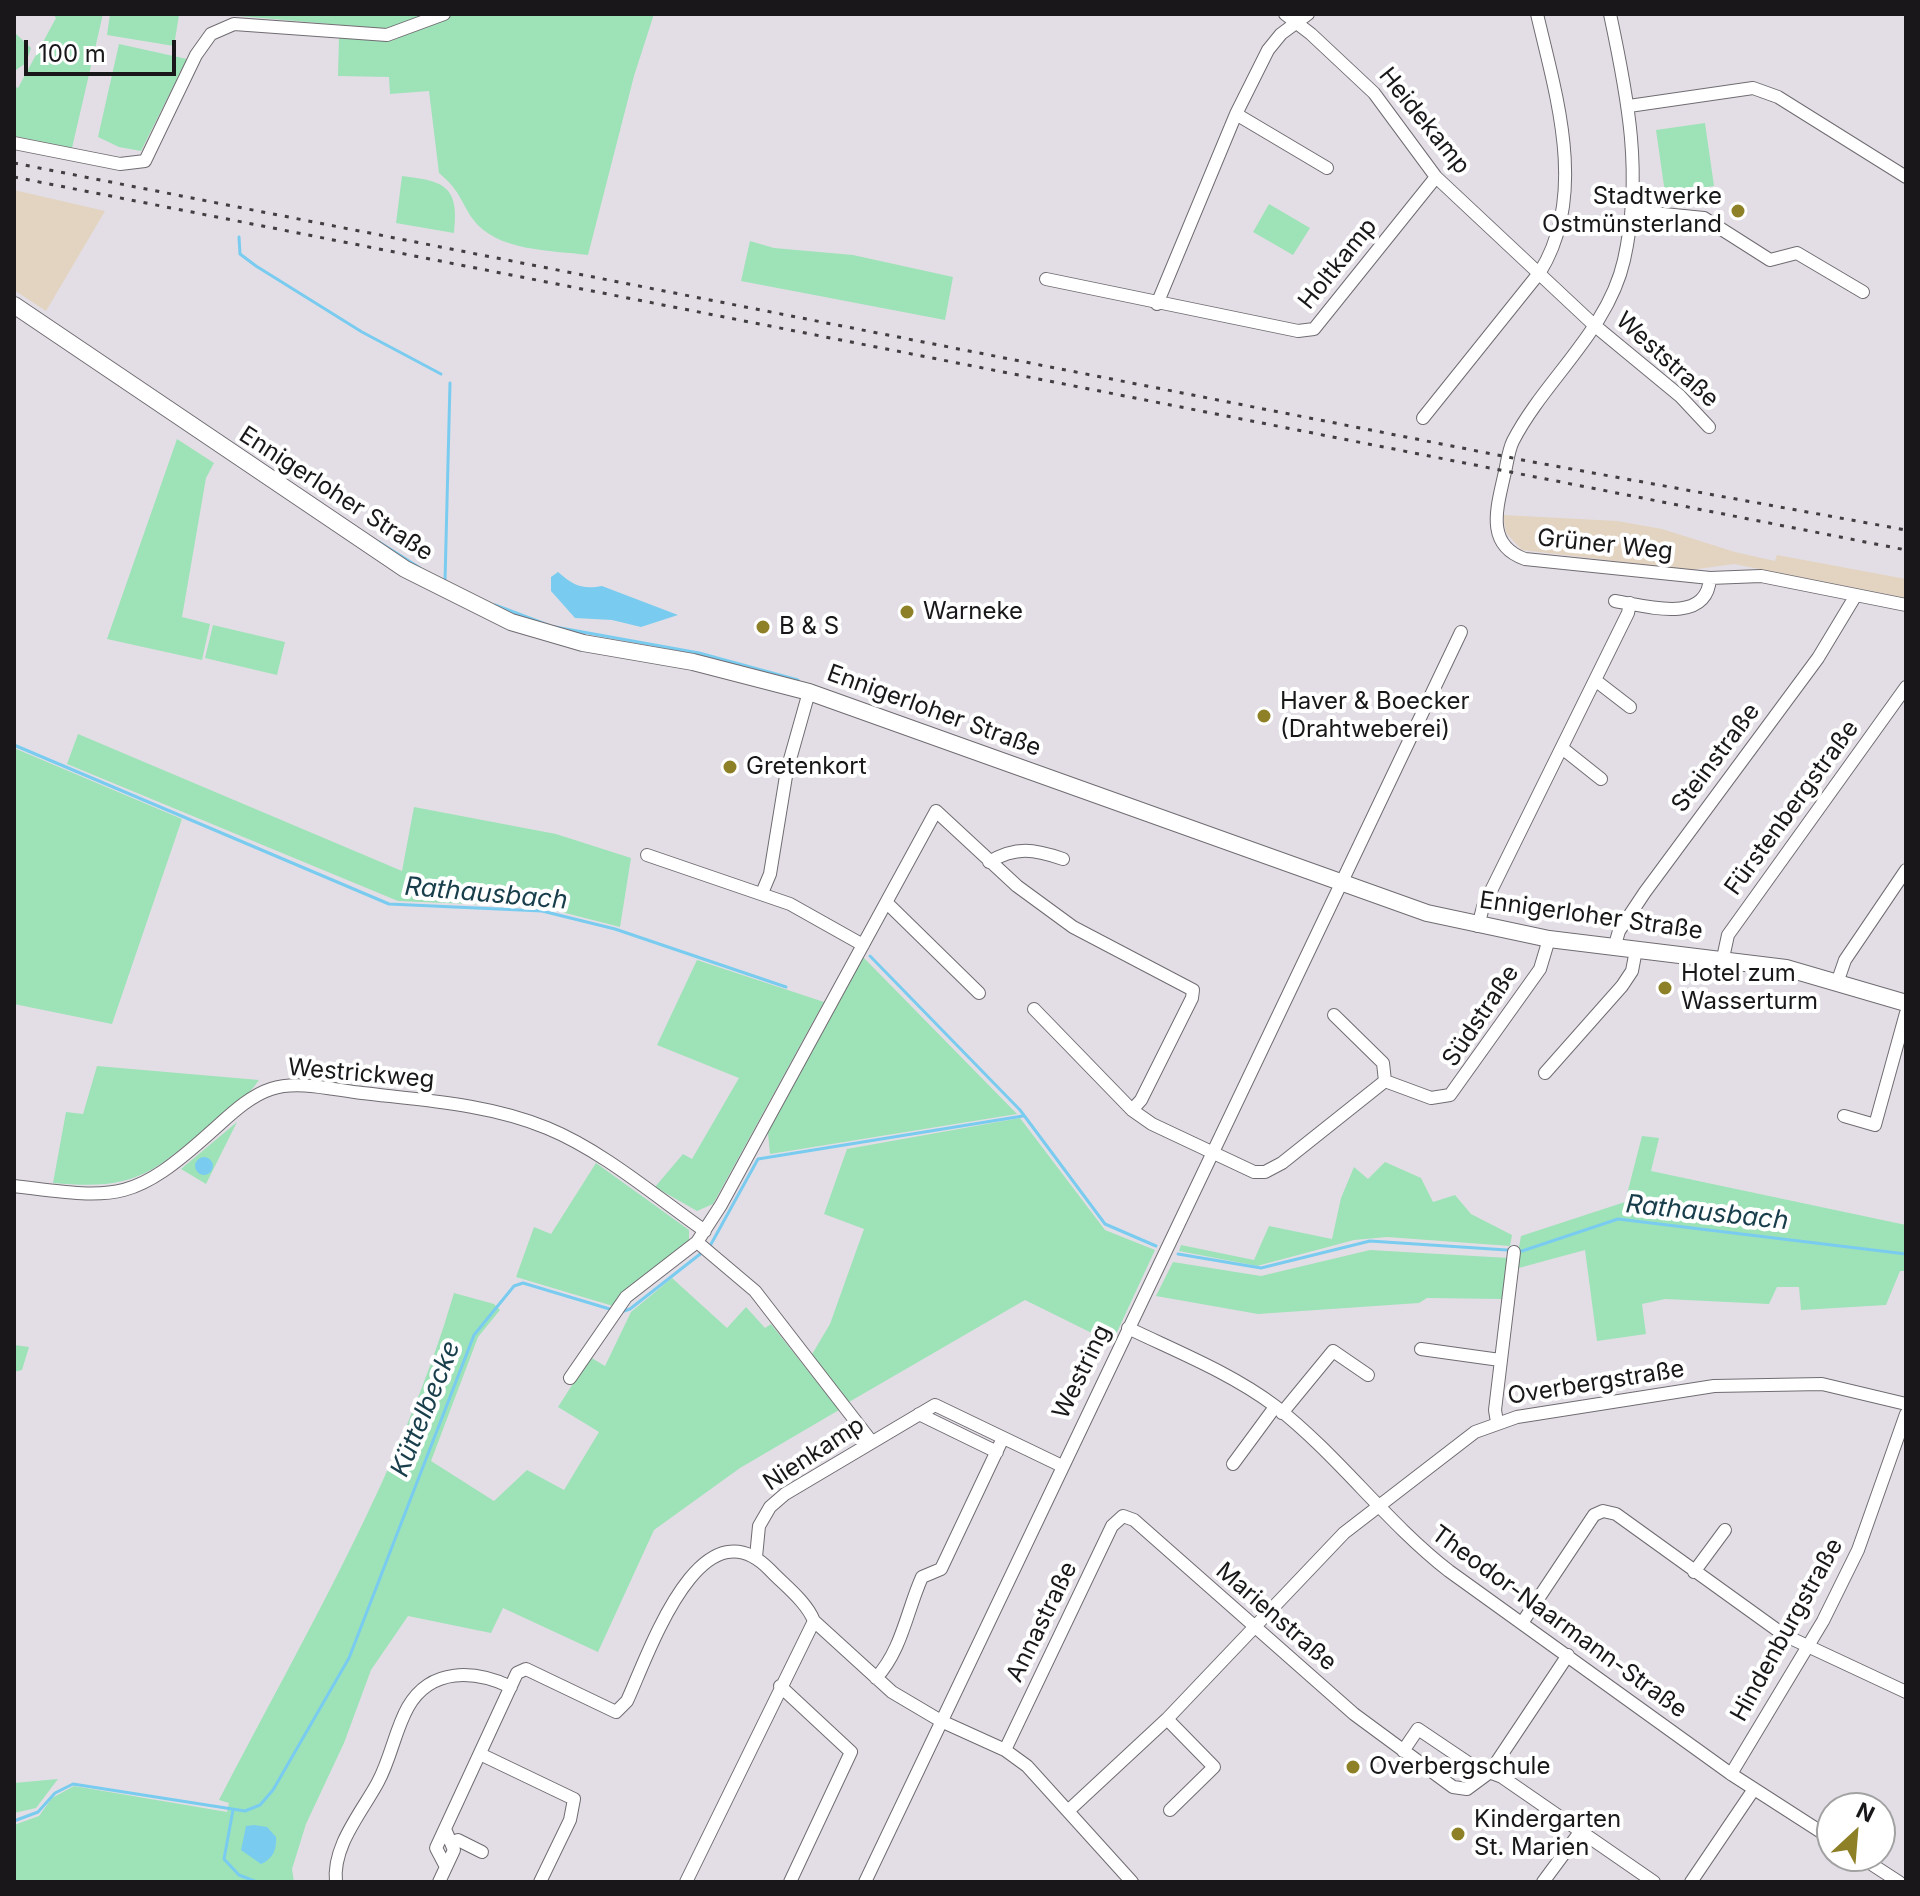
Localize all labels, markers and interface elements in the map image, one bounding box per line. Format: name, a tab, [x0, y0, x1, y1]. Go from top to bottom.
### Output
scale bar	[28, 24, 180, 74]
text: 100 m	[38, 39, 106, 68]
street label: Heidekamp	[1372, 62, 1476, 180]
place label: Stadtwerke Ostmünsterland	[1542, 183, 1722, 239]
marker: Stadtwerke Ostmünsterland	[1729, 202, 1747, 220]
street label: Holtkamp	[1293, 213, 1383, 315]
street label: Weststraße	[1610, 306, 1724, 414]
street label: Ennigerloher Straße	[234, 421, 438, 567]
street label: Grüner Weg	[1536, 524, 1674, 566]
place label: Warneke	[923, 598, 1023, 626]
marker: Warneke	[898, 603, 916, 621]
place label: B & S	[779, 613, 839, 641]
marker: B & S	[754, 618, 772, 636]
street label: Ennigerloher Straße	[823, 659, 1045, 763]
place label: Haver & Boecker (Drahtweberei)	[1280, 688, 1469, 744]
street label: Steinstraße	[1666, 698, 1766, 818]
marker: Haver & Boecker (Drahtweberei)	[1255, 707, 1273, 725]
street label: Fürstenbergstraße	[1719, 715, 1865, 901]
place label: Gretenkort	[746, 753, 867, 781]
marker: Gretenkort	[721, 758, 739, 776]
water label: Rathausbach	[403, 871, 569, 917]
street label: Ennigerloher Straße	[1477, 886, 1705, 946]
street label: Südstraße	[1437, 960, 1525, 1072]
place label: Hotel zum Wasserturm	[1681, 960, 1818, 1016]
marker: Hotel zum Wasserturm	[1656, 979, 1674, 997]
street label: Westrickweg	[287, 1053, 435, 1095]
water label: Rathausbach	[1624, 1189, 1790, 1237]
street label: Westring	[1047, 1320, 1117, 1424]
water label: Küttelbecke	[385, 1336, 467, 1482]
street label: Overbergstraße	[1506, 1355, 1686, 1411]
street label: Nienkamp	[758, 1411, 870, 1497]
street label: Theodor-Naarmann-Straße	[1425, 1519, 1693, 1725]
street label: Hindenburgstraße	[1725, 1533, 1849, 1727]
street label: Annastraße	[1001, 1557, 1083, 1687]
street label: Marienstraße	[1210, 1557, 1342, 1677]
place label: Overbergschule	[1369, 1753, 1550, 1781]
marker: Overbergschule	[1344, 1758, 1362, 1776]
north arrow	[1816, 1792, 1896, 1872]
text: N	[1852, 1797, 1879, 1828]
place label: Kindergarten St. Marien	[1474, 1806, 1621, 1862]
marker: Kindergarten St. Marien	[1449, 1825, 1467, 1843]

